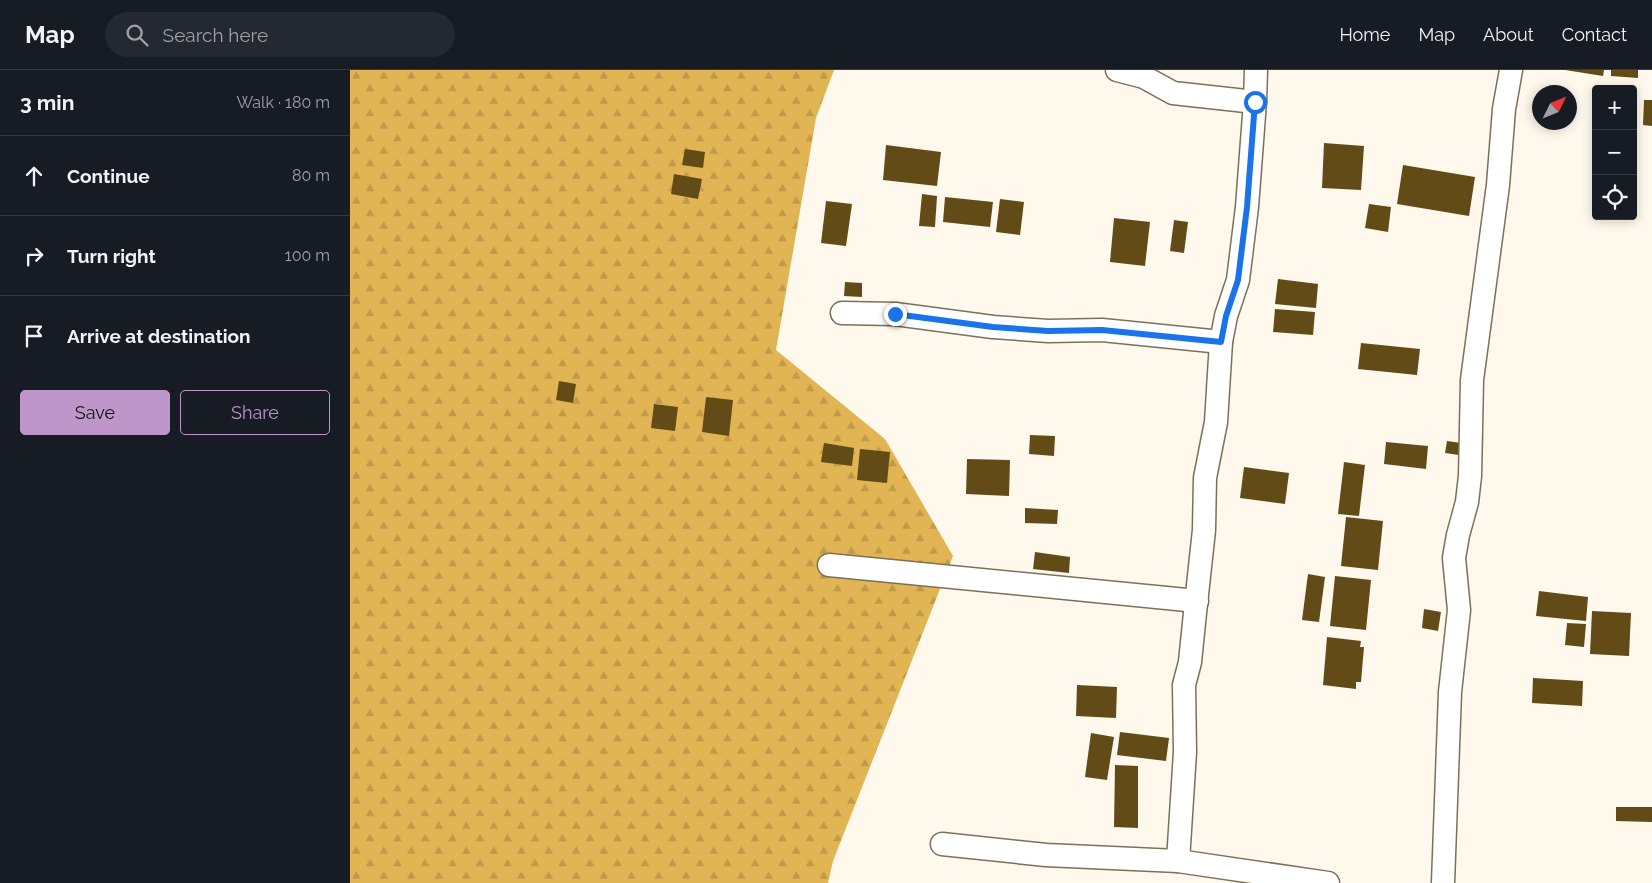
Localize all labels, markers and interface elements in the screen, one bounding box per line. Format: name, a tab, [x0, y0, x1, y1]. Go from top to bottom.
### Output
search box	[105, 12, 455, 57]
text: Map	[25, 20, 75, 49]
icon: search	[123, 21, 151, 49]
text: Search here	[163, 24, 268, 46]
text: Home	[1339, 24, 1390, 45]
text: Map	[1418, 24, 1455, 45]
text: About	[1483, 24, 1534, 45]
text: Contact	[1562, 24, 1627, 45]
north arrow	[1532, 85, 1577, 130]
map controls	[1592, 85, 1637, 220]
button: +	[1592, 85, 1637, 130]
text: 3 min	[20, 90, 74, 115]
route start	[1244, 91, 1267, 114]
text: Walk · 180 m	[236, 93, 330, 112]
button: −	[1592, 130, 1637, 175]
icon: ahead	[20, 162, 48, 190]
text: Continue	[67, 165, 150, 187]
text: 80 m	[292, 166, 330, 185]
button: locate	[1592, 175, 1637, 220]
icon: right	[20, 242, 48, 270]
text: Turn right	[67, 245, 156, 267]
text: 100 m	[285, 246, 330, 265]
route end	[884, 303, 907, 326]
icon: arrive	[20, 322, 48, 350]
text: Arrive at destination	[67, 325, 251, 347]
button: Save	[20, 390, 170, 435]
button: Share	[180, 390, 330, 435]

